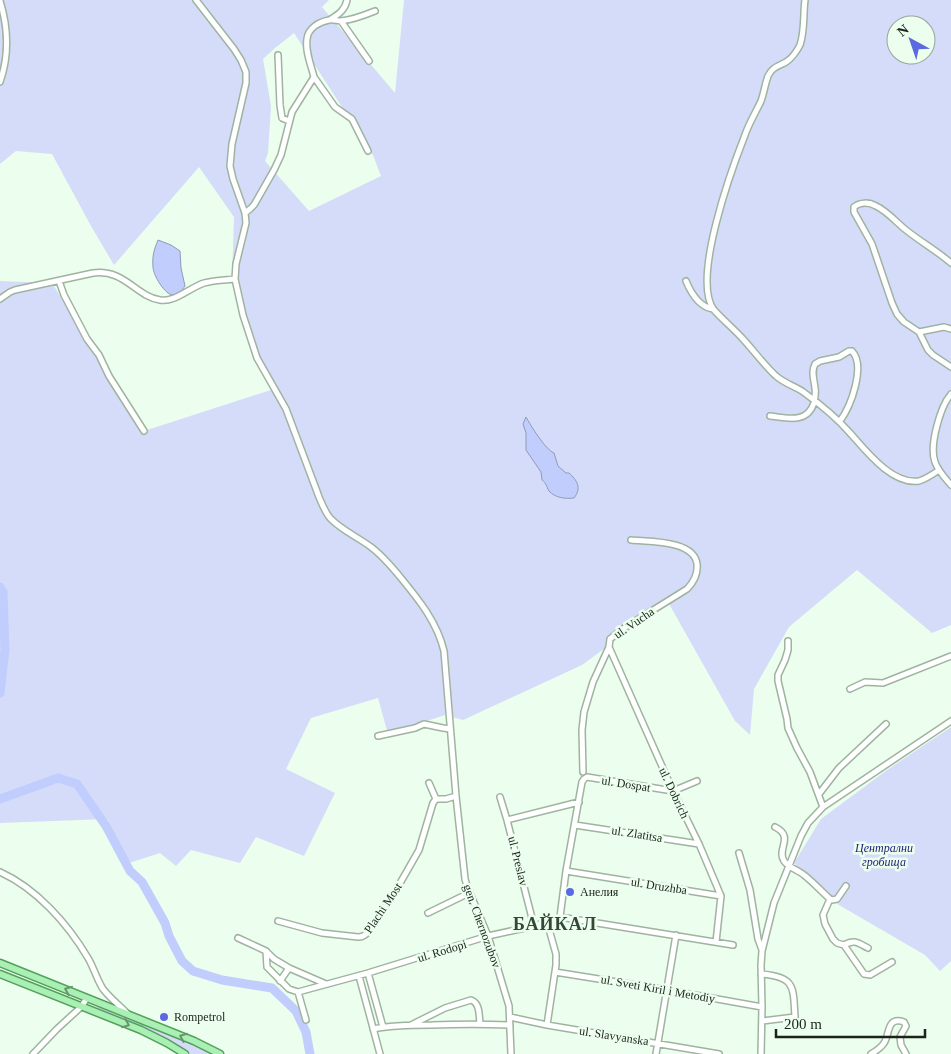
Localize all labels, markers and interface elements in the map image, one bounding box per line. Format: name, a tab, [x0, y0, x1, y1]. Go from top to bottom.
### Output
north arrow	[886, 15, 936, 65]
text: N	[894, 21, 912, 39]
street label: ul. Vucha	[611, 604, 657, 642]
street label: ul. Dobrich	[656, 765, 692, 821]
street label: ul. Dospat	[601, 773, 652, 795]
street label: ul. Zlatitsa	[611, 823, 664, 845]
street label: ul. Preslav	[505, 835, 531, 887]
park label: Централни гробища	[854, 841, 913, 869]
street label: ul. Druzhba	[630, 875, 689, 897]
street label: Plachi Most	[361, 880, 405, 936]
street label: gen. Chernozubov	[460, 882, 504, 970]
place label: Анелия	[580, 885, 619, 899]
marker: Анелия	[564, 886, 576, 898]
district label: БАЙКАЛ	[513, 913, 597, 934]
street label: ul. Rodopi	[416, 937, 469, 965]
street label: ul. Sveti Kiril i Metodiy	[600, 972, 716, 1006]
one-way arrow	[64, 986, 73, 997]
scale bar	[776, 1006, 925, 1038]
place label: Rompetrol	[174, 1010, 226, 1024]
marker: Rompetrol	[158, 1011, 170, 1023]
text: 200 m	[784, 1016, 822, 1032]
one-way arrow	[122, 1019, 130, 1029]
street label: ul. Slavyanska	[578, 1024, 650, 1048]
one-way arrow	[180, 1032, 188, 1042]

